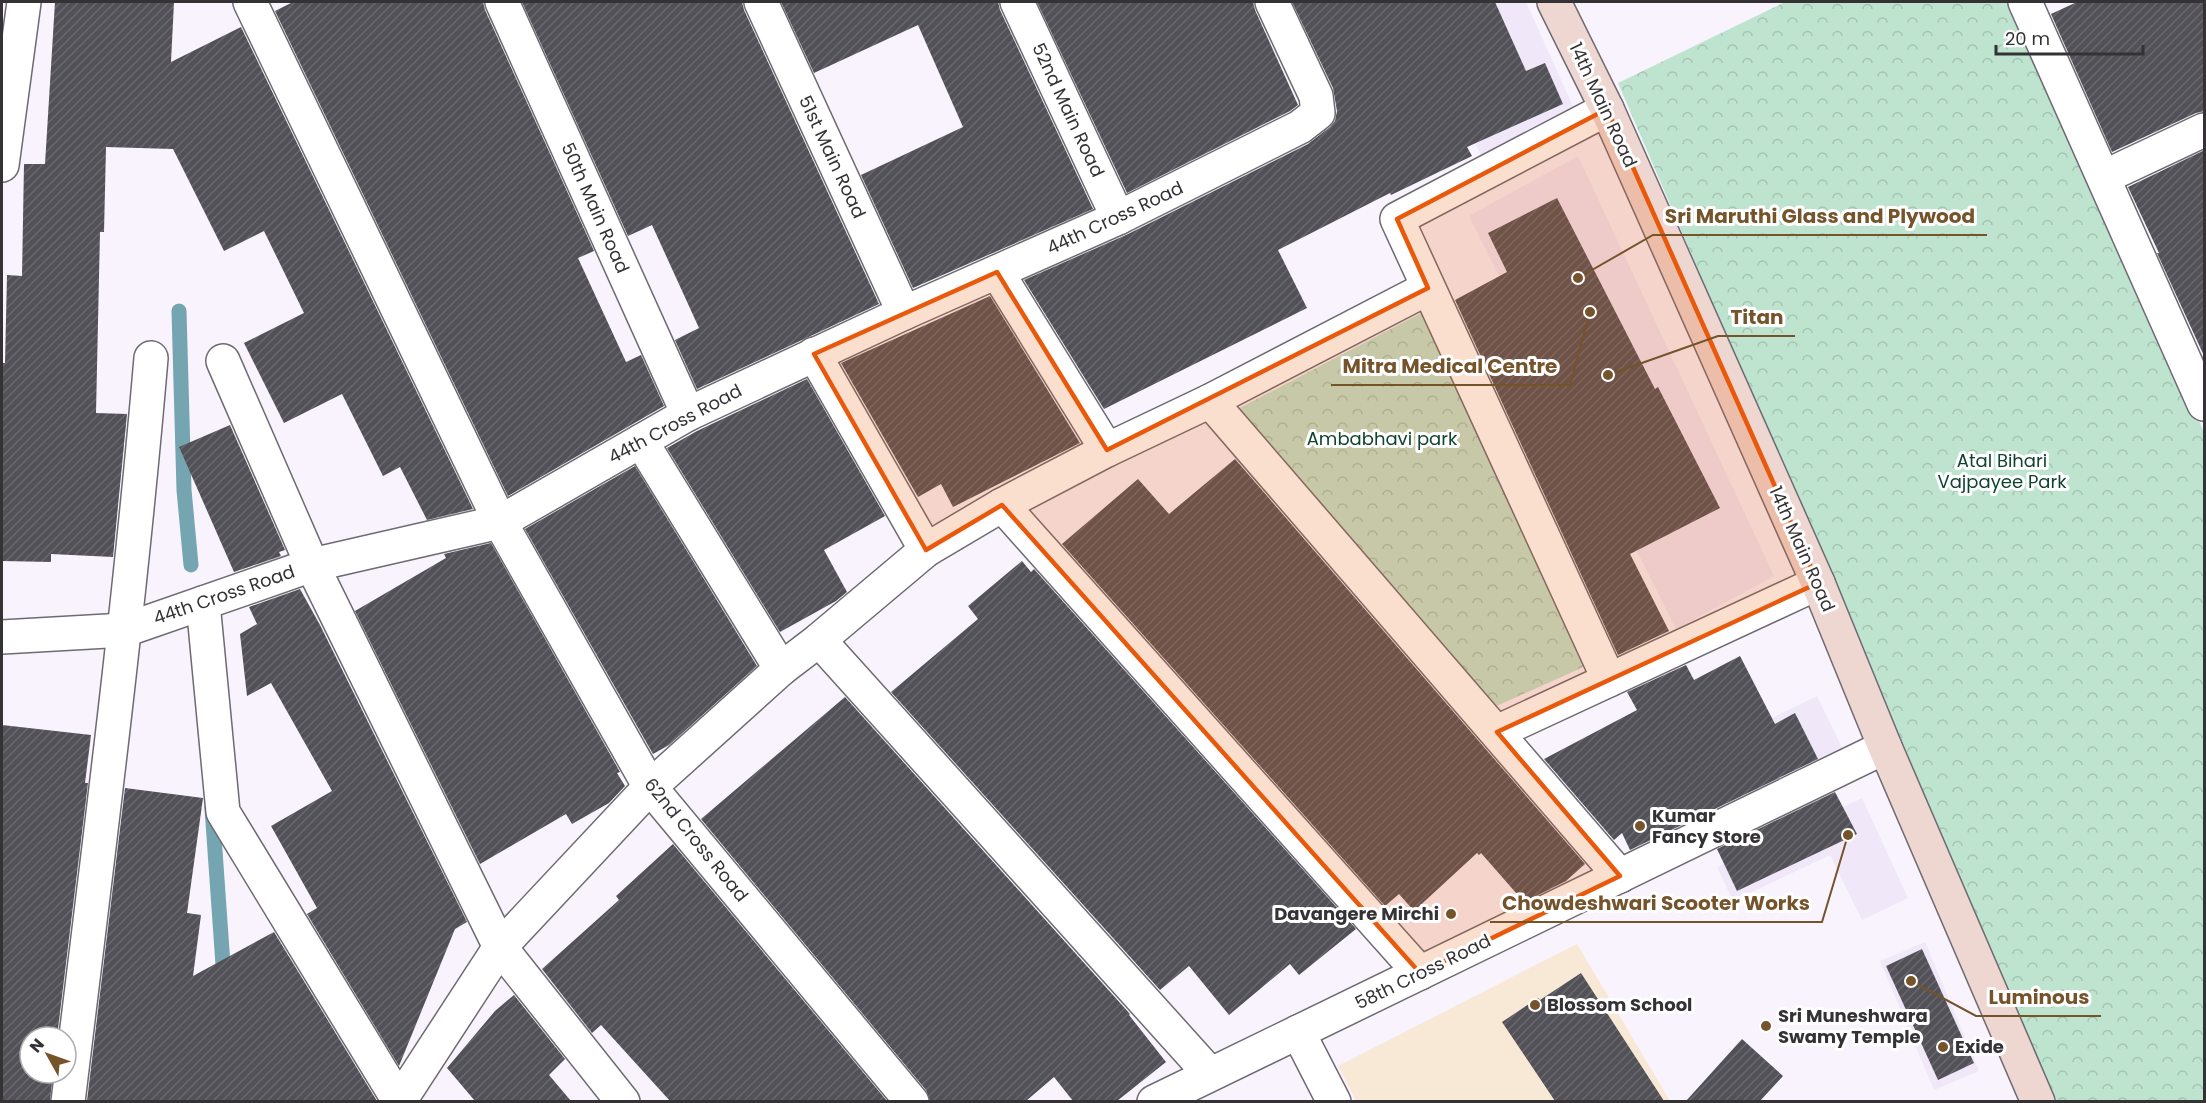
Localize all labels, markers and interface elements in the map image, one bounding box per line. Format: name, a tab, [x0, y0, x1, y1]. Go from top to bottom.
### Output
scale bar	[1996, 18, 2143, 56]
text: 20 m	[2005, 26, 2050, 51]
street label: 14th Main Road	[1564, 38, 1643, 171]
street label: 52nd Main Road	[1026, 39, 1111, 181]
street label: 51st Main Road	[793, 91, 872, 222]
street label: 50th Main Road	[555, 138, 635, 277]
street label: 44th Cross Road	[1042, 175, 1187, 260]
callout: Sri Maruthi Glass and Plywood	[1653, 197, 1987, 235]
text: Sri Maruthi Glass and Plywood	[1665, 202, 1975, 230]
callout: Titan	[1718, 298, 1795, 336]
text: Titan	[1731, 303, 1783, 331]
callout: Mitra Medical Centre	[1331, 347, 1570, 385]
text: Mitra Medical Centre	[1343, 352, 1557, 380]
street label: 44th Cross Road	[604, 378, 746, 469]
park label: Ambabhavi park	[1307, 426, 1458, 451]
park label: Atal Bihari Vajpayee Park	[1938, 448, 2067, 494]
street label: 14th Main Road	[1764, 482, 1841, 616]
street label: 44th Cross Road	[150, 559, 298, 630]
street label: 62nd Cross Road	[639, 772, 754, 907]
place label: Kumar Fancy Store	[1652, 803, 1761, 849]
marker: Kumar Fancy Store	[1633, 819, 1647, 833]
callout: Chowdeshwari Scooter Works	[1490, 884, 1822, 922]
text: Chowdeshwari Scooter Works	[1502, 889, 1810, 917]
place label: Davangere Mirchi	[1274, 901, 1439, 926]
marker: Davangere Mirchi	[1444, 907, 1458, 921]
street label: 58th Cross Road	[1351, 928, 1495, 1015]
callout: Luminous	[1976, 978, 2101, 1016]
text: Luminous	[1989, 983, 2089, 1011]
place label: Blossom School	[1547, 992, 1692, 1017]
marker: Blossom School	[1528, 998, 1542, 1012]
place label: Sri Muneshwara Swamy Temple	[1778, 1003, 1928, 1049]
marker: Sri Muneshwara Swamy Temple	[1759, 1019, 1773, 1033]
north arrow	[18, 1025, 78, 1085]
text: N	[24, 1034, 50, 1058]
place label: Exide	[1955, 1034, 2004, 1059]
marker: Exide	[1936, 1040, 1950, 1054]

